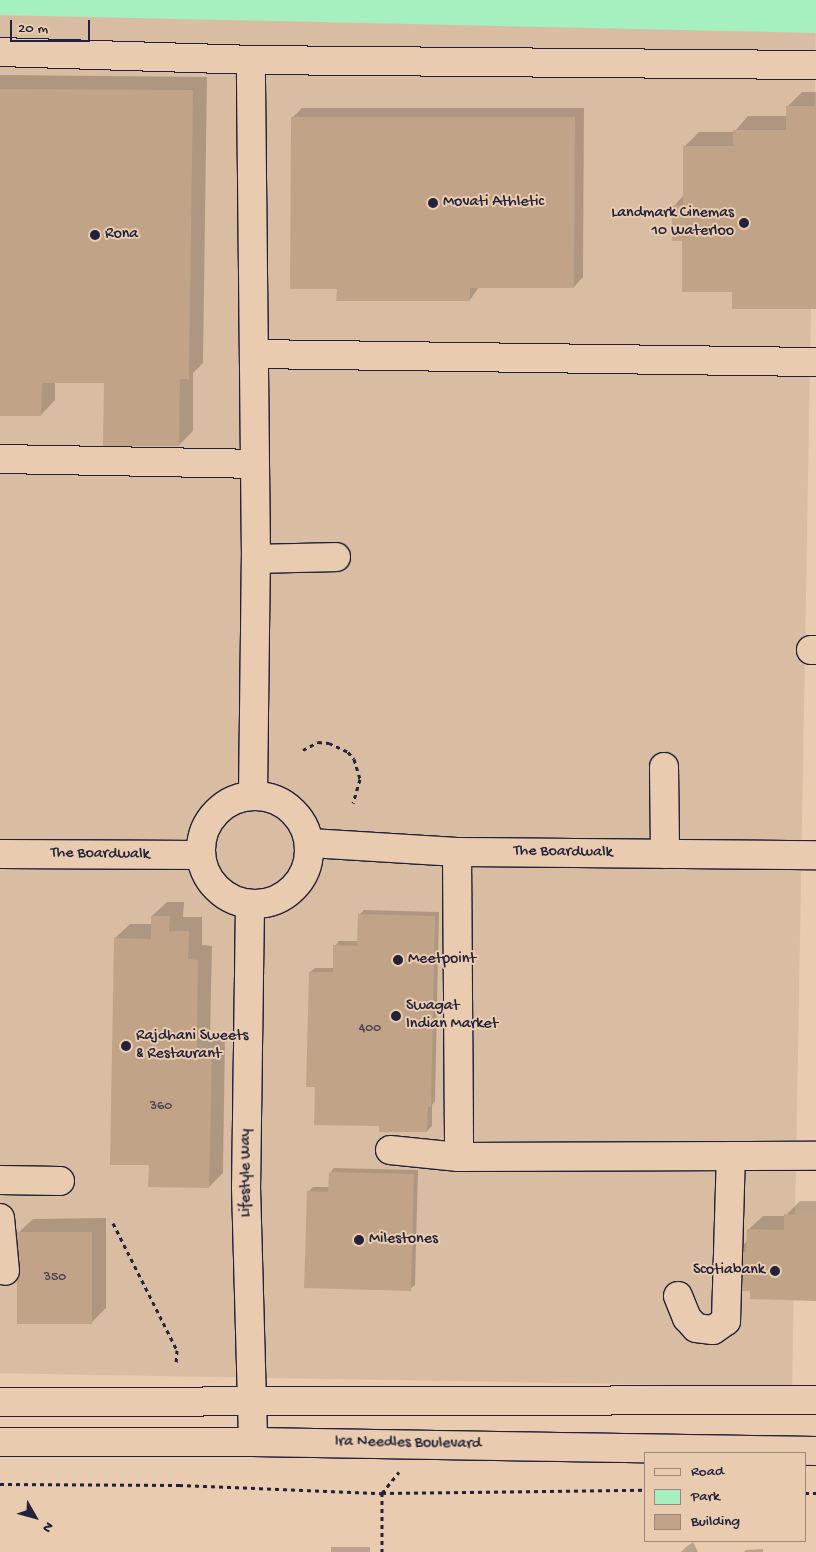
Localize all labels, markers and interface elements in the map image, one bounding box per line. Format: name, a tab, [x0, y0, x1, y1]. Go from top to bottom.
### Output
scale bar	[12, 10, 92, 42]
text: 20 m	[18, 20, 48, 38]
place label: Movati Athletic	[443, 193, 544, 213]
marker: Movati Athletic	[427, 197, 439, 209]
place label: Landmark Cinemas 10 Waterloo	[611, 204, 734, 242]
marker: Landmark Cinemas 10 Waterloo	[738, 217, 750, 229]
place label: Rona	[105, 225, 138, 245]
marker: Rona	[89, 229, 101, 241]
street label: The Boardwalk	[513, 843, 613, 863]
street label: The Boardwalk	[50, 845, 150, 865]
place label: Meetpoint	[408, 950, 476, 970]
marker: Meetpoint	[392, 954, 404, 966]
place label: Swagat Indian Market	[406, 997, 498, 1035]
marker: Swagat Indian Market	[390, 1010, 402, 1022]
house number: 400	[359, 1021, 381, 1037]
place label: Rajdhani Sweets & Restaurant	[136, 1027, 248, 1065]
marker: Rajdhani Sweets & Restaurant	[120, 1040, 132, 1052]
house number: 360	[150, 1099, 172, 1115]
street label: Lifestyle Way	[237, 1129, 257, 1217]
place label: Milestones	[369, 1230, 438, 1250]
marker: Milestones	[353, 1234, 365, 1246]
place label: Scotiabank	[693, 1261, 765, 1281]
marker: Scotiabank	[769, 1265, 781, 1277]
house number: 350	[44, 1270, 66, 1286]
street label: Ira Needles Boulevard	[334, 1433, 482, 1455]
legend	[644, 1452, 806, 1542]
text: Road	[691, 1463, 724, 1481]
text: Park	[691, 1488, 720, 1506]
north arrow	[10, 1492, 60, 1542]
text: Building	[691, 1513, 740, 1531]
text: N	[38, 1518, 57, 1535]

